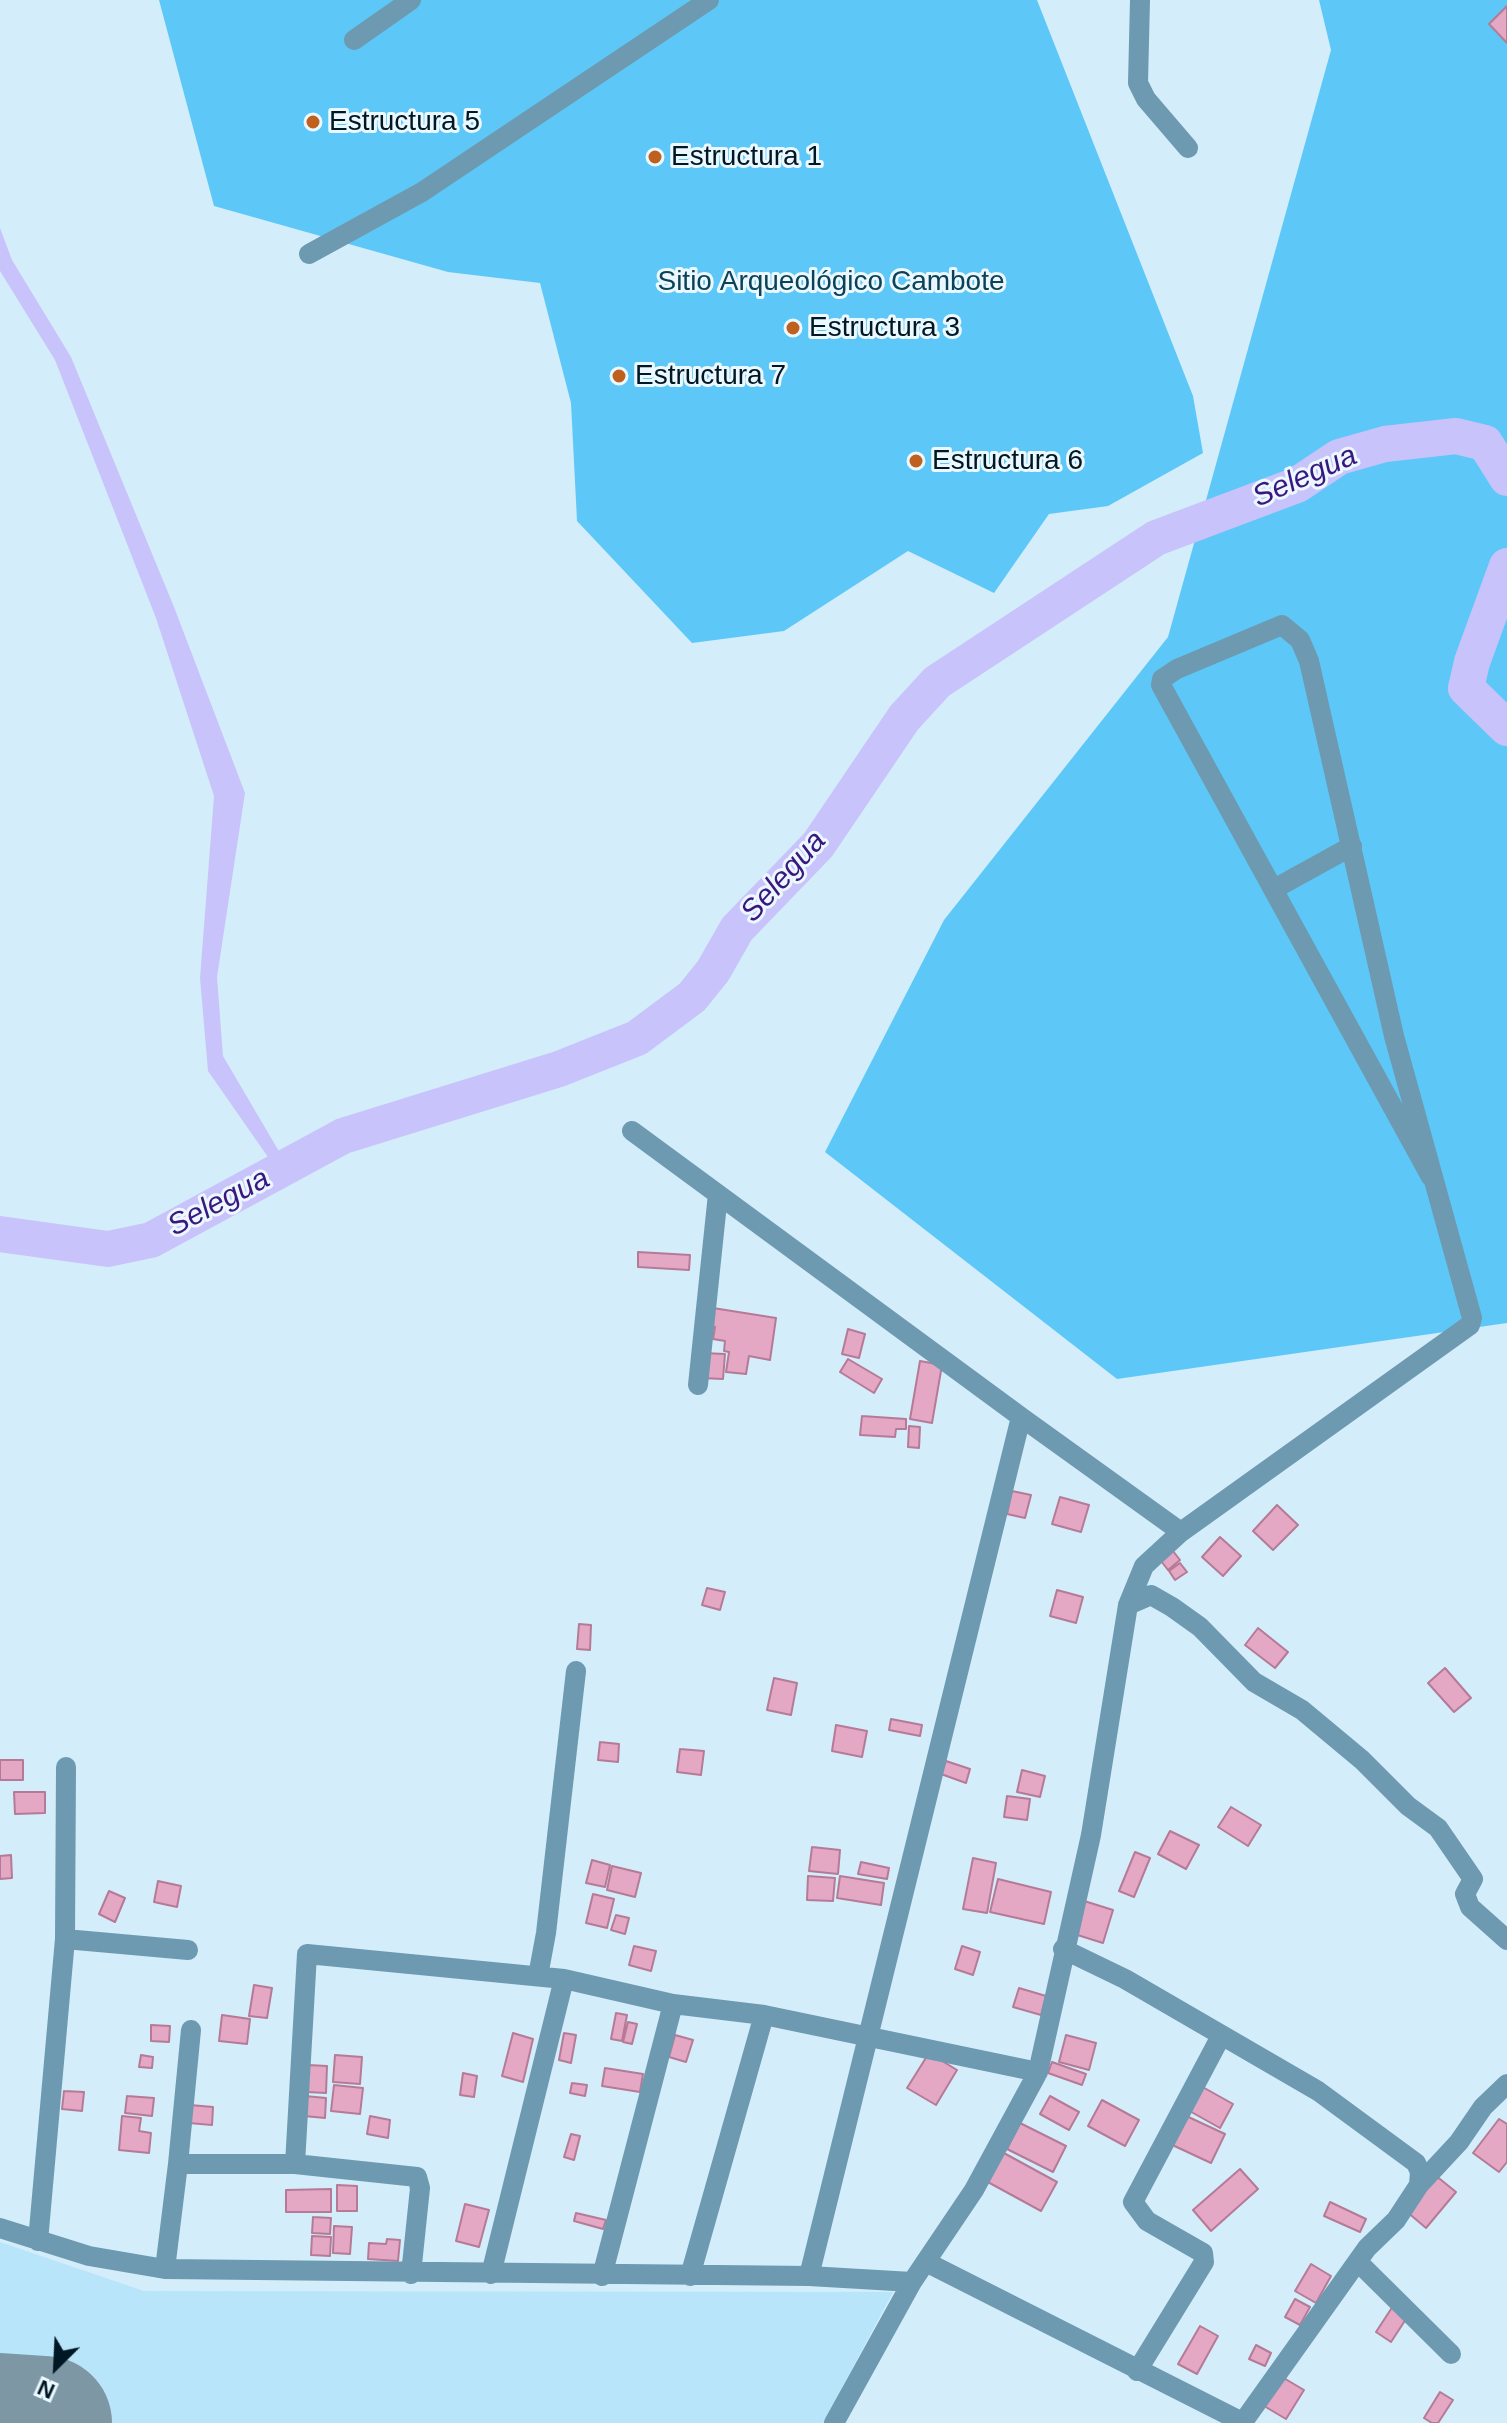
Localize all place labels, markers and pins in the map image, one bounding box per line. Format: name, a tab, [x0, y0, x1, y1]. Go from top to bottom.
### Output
place label: Estructura 5	[329, 105, 480, 139]
marker: Estructura 5	[304, 113, 322, 131]
place label: Estructura 1	[671, 140, 822, 174]
marker: Estructura 1	[646, 148, 664, 166]
place label: Estructura 3	[809, 311, 960, 345]
marker: Estructura 3	[784, 319, 802, 337]
place label: Estructura 7	[635, 359, 786, 393]
marker: Estructura 7	[610, 367, 628, 385]
place label: Estructura 6	[932, 444, 1083, 478]
marker: Estructura 6	[907, 452, 925, 470]

